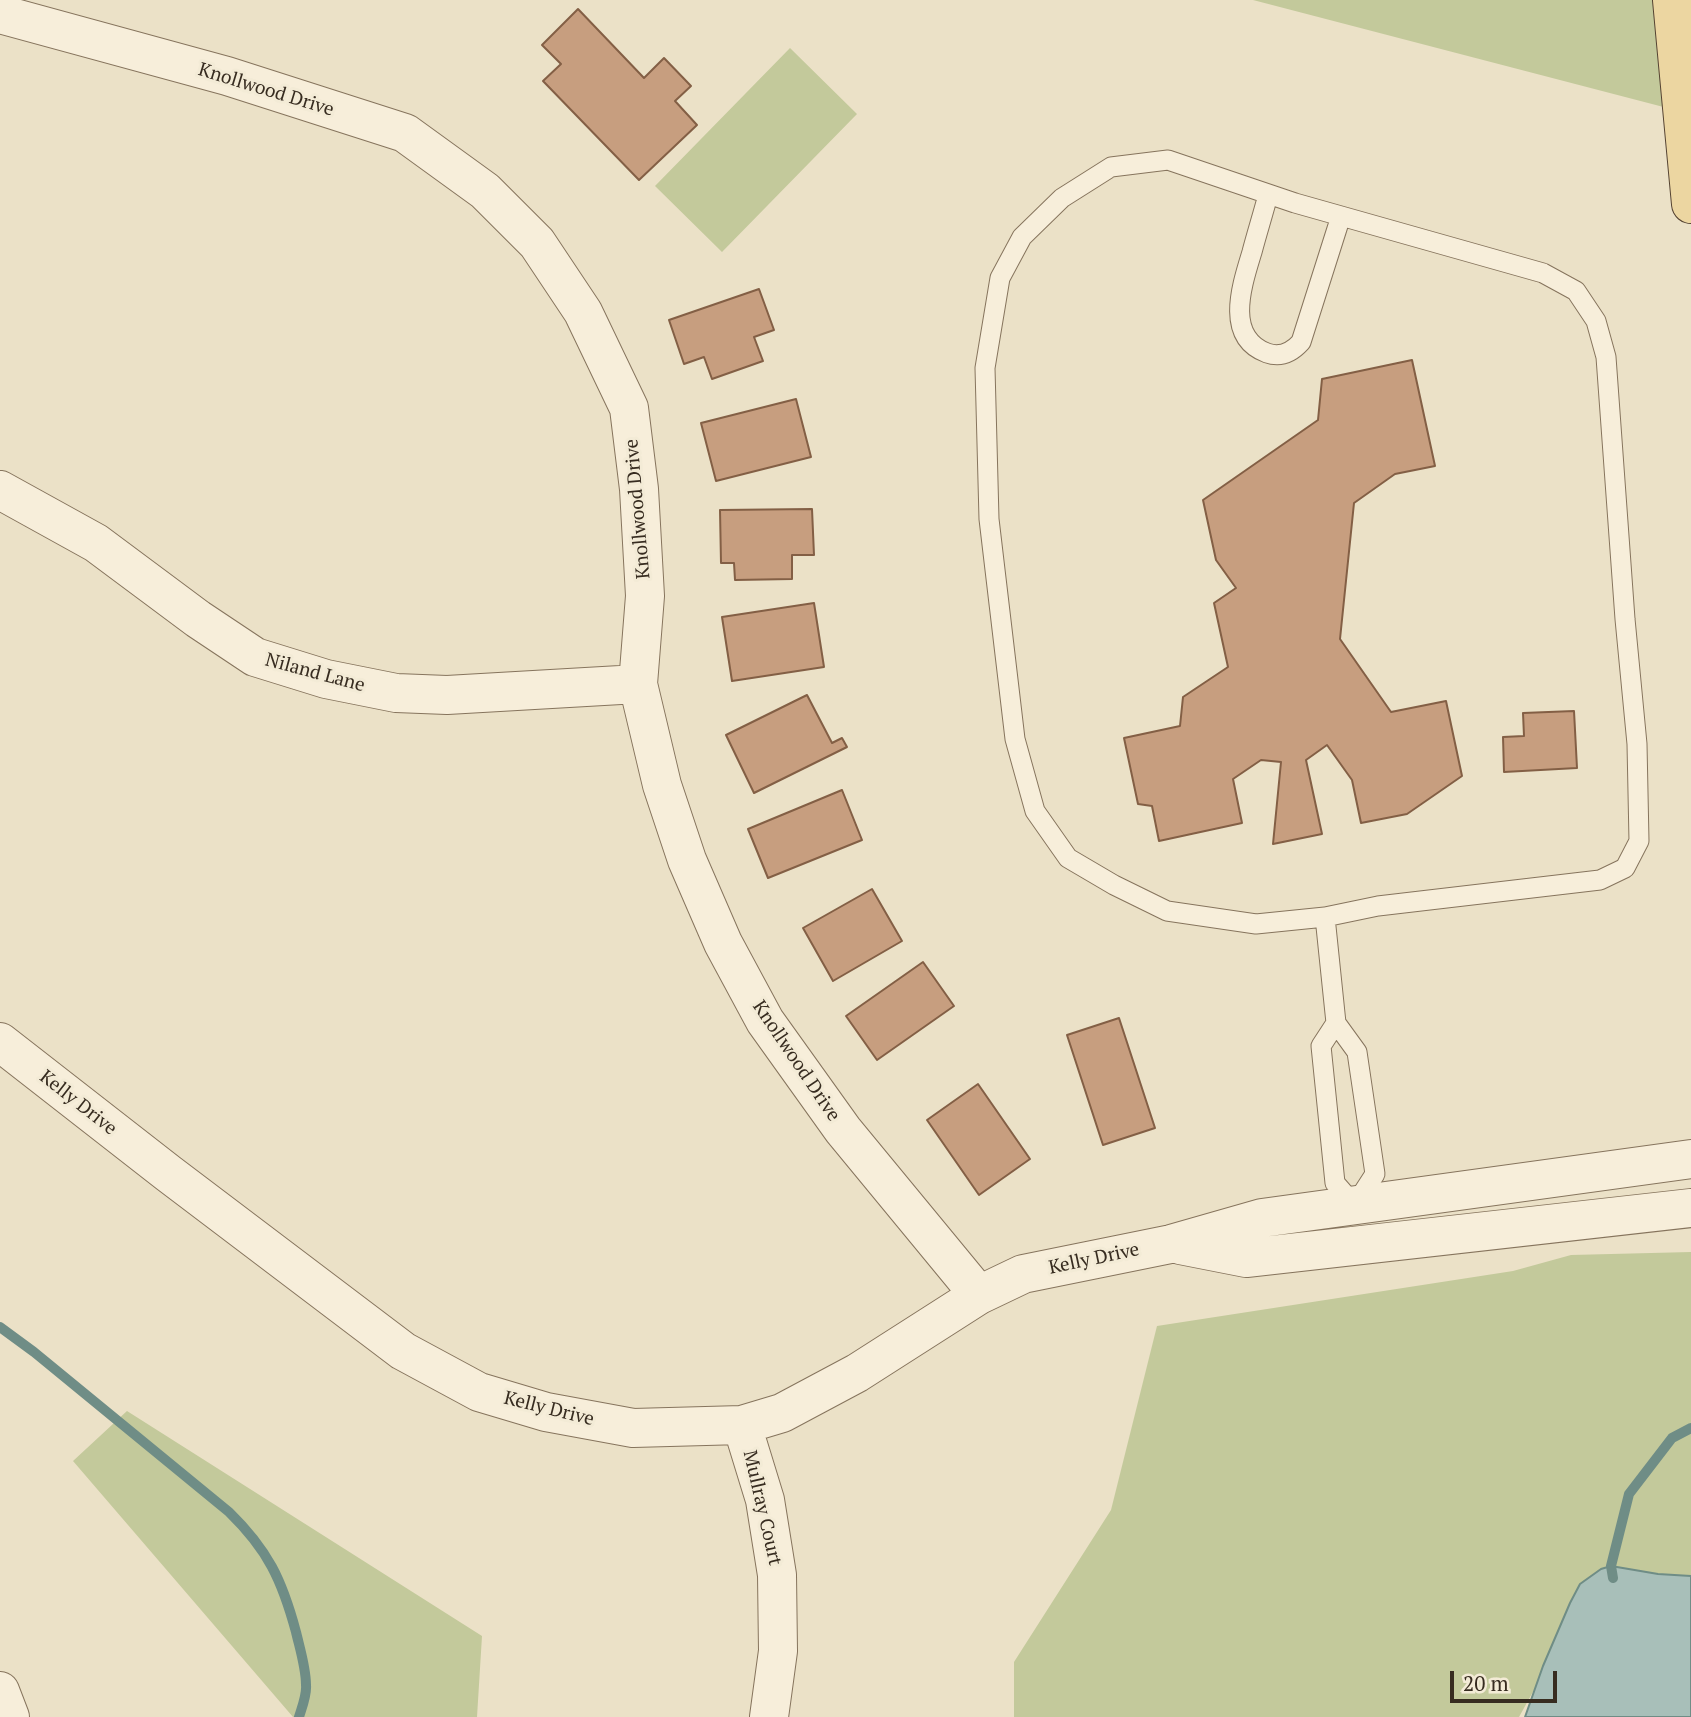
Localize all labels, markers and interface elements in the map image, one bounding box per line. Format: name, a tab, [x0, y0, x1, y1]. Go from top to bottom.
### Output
street label: Knollwood Drive	[195, 59, 337, 121]
street label: Knollwood Drive	[621, 438, 655, 580]
street label: Niland Lane	[263, 649, 367, 697]
street label: Knollwood Drive	[747, 996, 845, 1126]
street label: Kelly Drive	[35, 1066, 121, 1140]
street label: Kelly Drive	[1047, 1238, 1141, 1280]
street label: Kelly Drive	[502, 1387, 596, 1431]
street label: Mullray Court	[738, 1448, 786, 1568]
scale bar	[1453, 1658, 1560, 1702]
text: 20 m	[1463, 1669, 1509, 1697]

